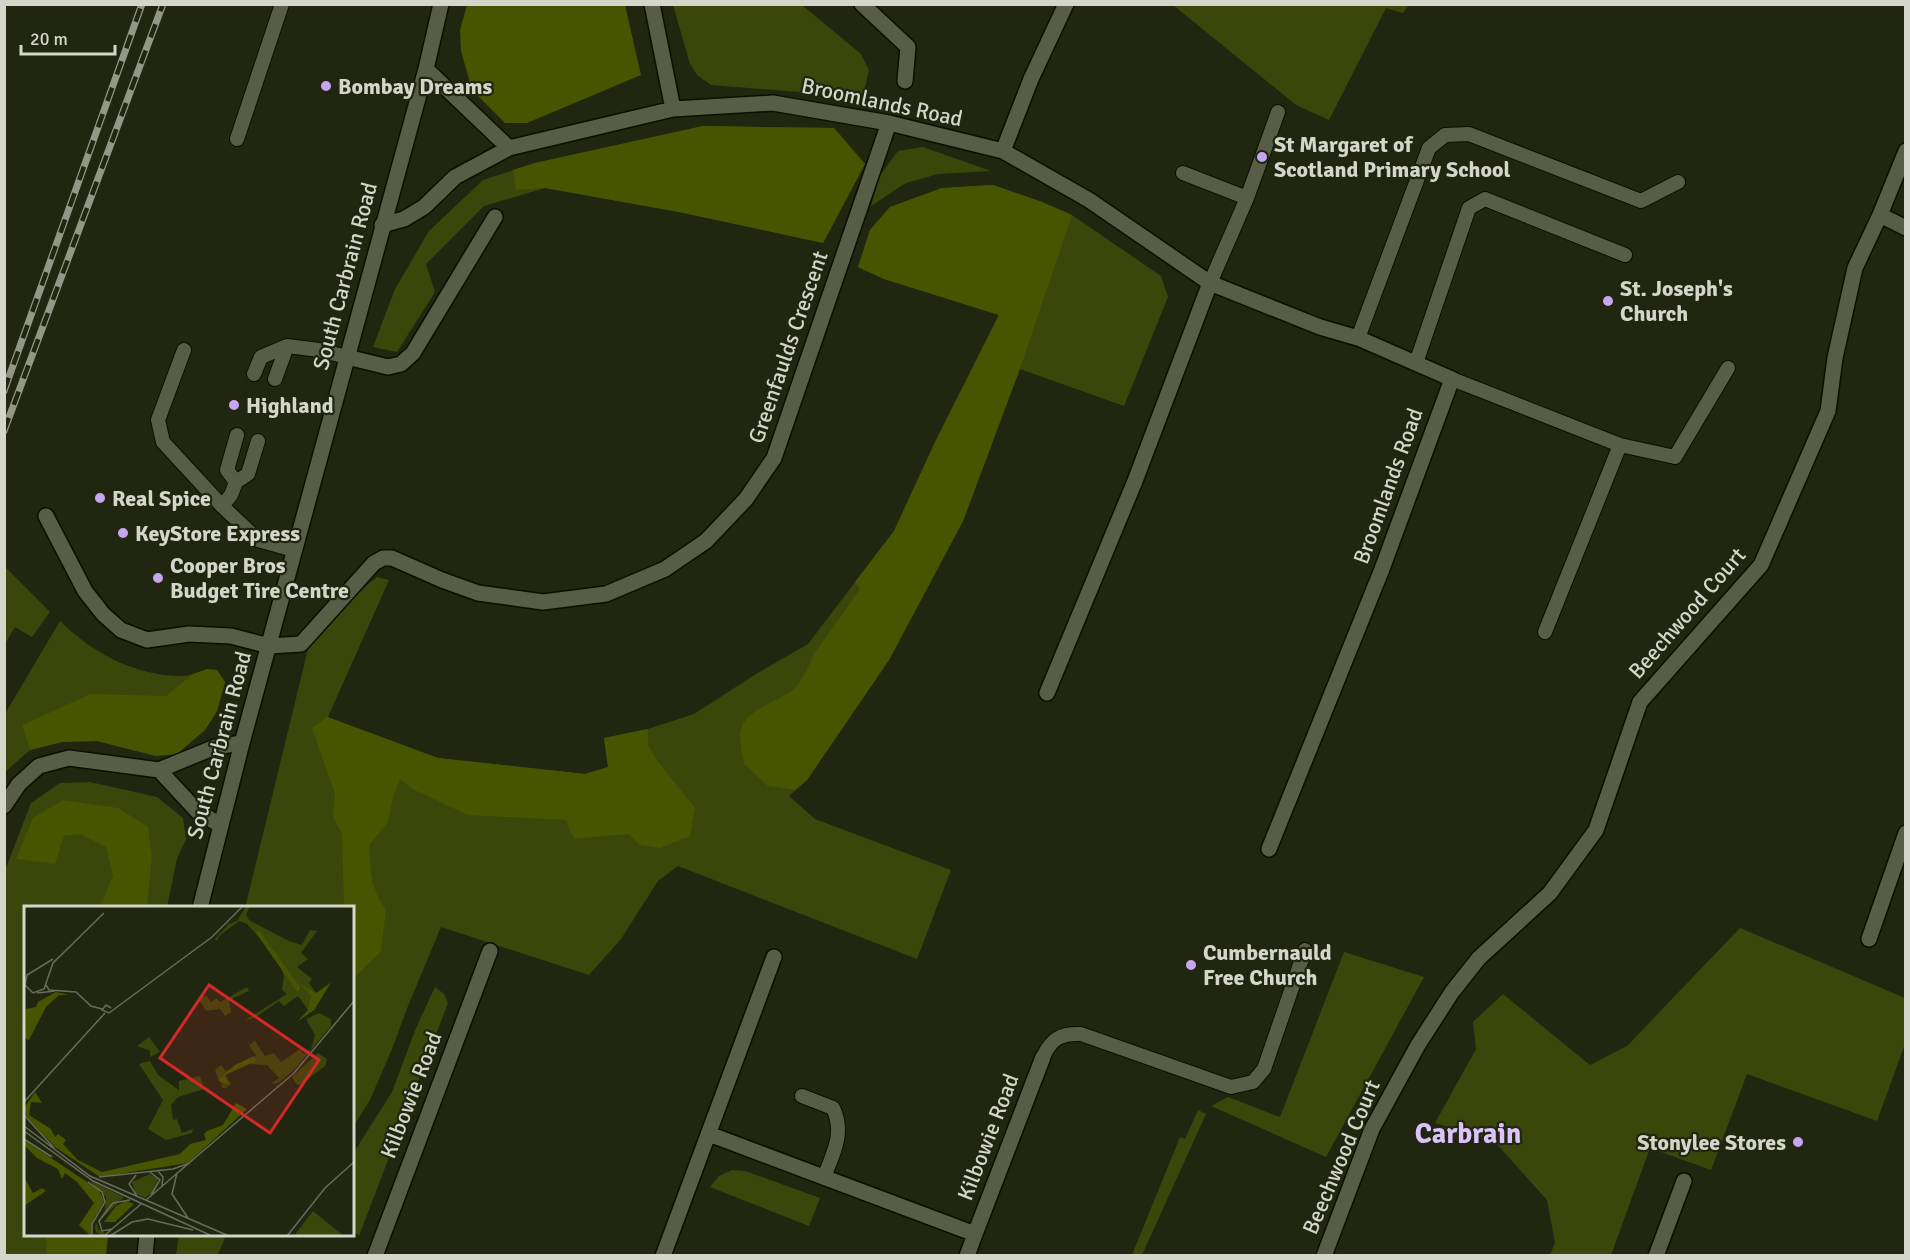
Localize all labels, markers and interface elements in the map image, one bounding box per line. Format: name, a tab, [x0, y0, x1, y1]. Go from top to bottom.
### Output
scale bar	[21, 18, 116, 56]
text: 20 m	[30, 28, 68, 50]
street label: Broomlands Road	[799, 72, 965, 132]
place label: Bombay Dreams	[338, 73, 492, 100]
marker: Bombay Dreams	[319, 79, 333, 93]
place label: St Margaret of Scotland Primary School	[1274, 131, 1511, 183]
marker: St Margaret of Scotland Primary School	[1255, 150, 1269, 164]
street label: South Carbrain Road	[307, 179, 383, 373]
street label: Greenfaulds Crescent	[742, 247, 834, 447]
place label: St. Joseph's Church	[1620, 275, 1733, 327]
marker: St. Joseph's Church	[1601, 294, 1615, 308]
place label: Highland	[246, 392, 334, 419]
marker: Highland	[227, 398, 241, 412]
street label: Broomlands Road	[1347, 404, 1429, 568]
place label: Real Spice	[112, 485, 211, 512]
marker: Real Spice	[93, 491, 107, 505]
place label: KeyStore Express	[135, 520, 300, 547]
marker: KeyStore Express	[116, 526, 130, 540]
street label: Beechwood Court	[1623, 542, 1752, 684]
place label: Cooper Bros Budget Tire Centre	[170, 552, 349, 604]
marker: Cooper Bros Budget Tire Centre	[151, 571, 165, 585]
street label: South Carbrain Road	[181, 648, 257, 842]
inset map	[24, 906, 354, 1236]
place label: Cumbernauld Free Church	[1203, 939, 1332, 991]
marker: Cumbernauld Free Church	[1184, 958, 1198, 972]
street label: Kilbowie Road	[374, 1028, 448, 1162]
street label: Kilbowie Road	[951, 1070, 1025, 1204]
street label: Beechwood Court	[1296, 1075, 1386, 1238]
district label: Carbrain	[1415, 1117, 1521, 1151]
place label: Stonylee Stores	[1637, 1129, 1786, 1156]
marker: Stonylee Stores	[1791, 1135, 1805, 1149]

